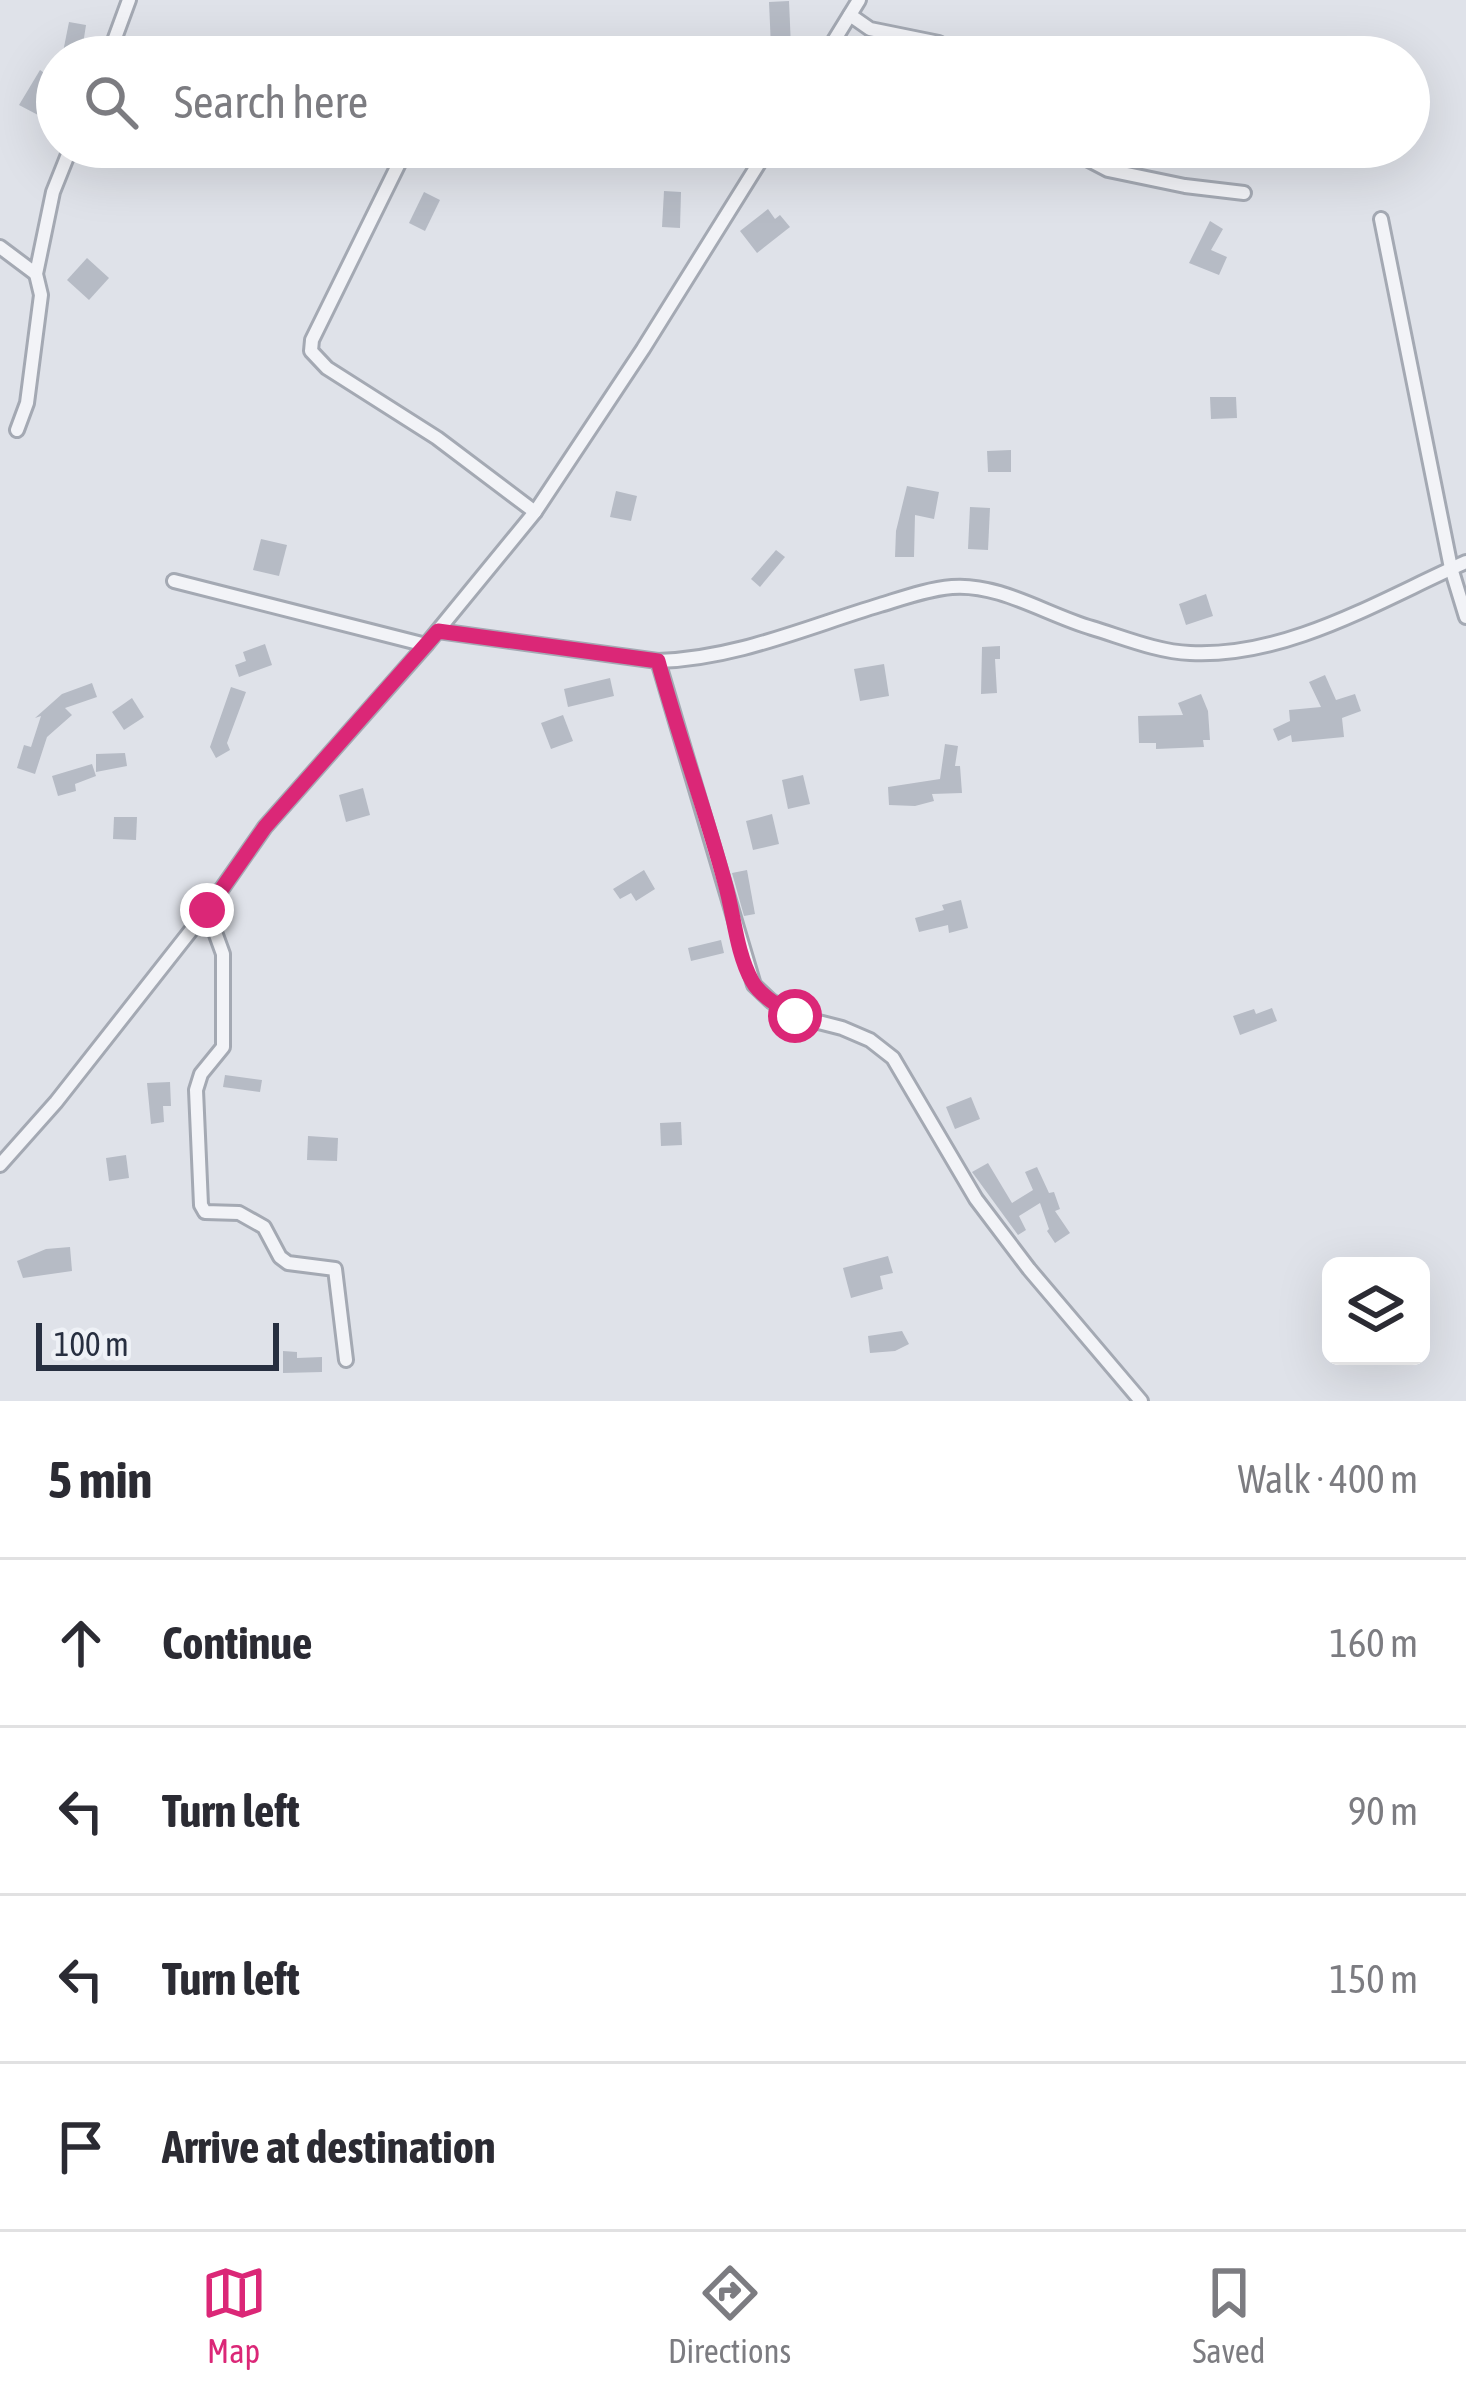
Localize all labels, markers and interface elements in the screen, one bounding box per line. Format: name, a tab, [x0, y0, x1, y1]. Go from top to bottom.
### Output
search box	[36, 36, 1430, 168]
icon: search	[78, 69, 144, 135]
text: Search here	[174, 76, 368, 128]
route end	[180, 883, 234, 937]
route start	[768, 989, 822, 1043]
map controls	[1322, 1257, 1430, 1365]
button: layers	[1322, 1257, 1430, 1365]
scale bar	[36, 1317, 279, 1370]
text: 100 m	[54, 1325, 129, 1363]
text: 5 min	[48, 1450, 152, 1509]
text: Walk · 400 m	[1238, 1457, 1418, 1501]
icon: ahead	[48, 1610, 114, 1676]
text: Continue	[162, 1617, 313, 1669]
text: 160 m	[1330, 1621, 1418, 1665]
icon: left	[48, 1778, 114, 1844]
text: Turn left	[162, 1785, 300, 1837]
text: 90 m	[1348, 1789, 1418, 1833]
icon: left	[48, 1946, 114, 2012]
text: Turn left	[162, 1953, 300, 2005]
text: 150 m	[1330, 1957, 1418, 2001]
icon: arrive	[48, 2114, 114, 2180]
text: Arrive at destination	[162, 2121, 496, 2173]
tab: Map	[201, 2260, 267, 2370]
tab: Directions	[668, 2260, 791, 2370]
tab: Saved	[1192, 2260, 1265, 2370]

